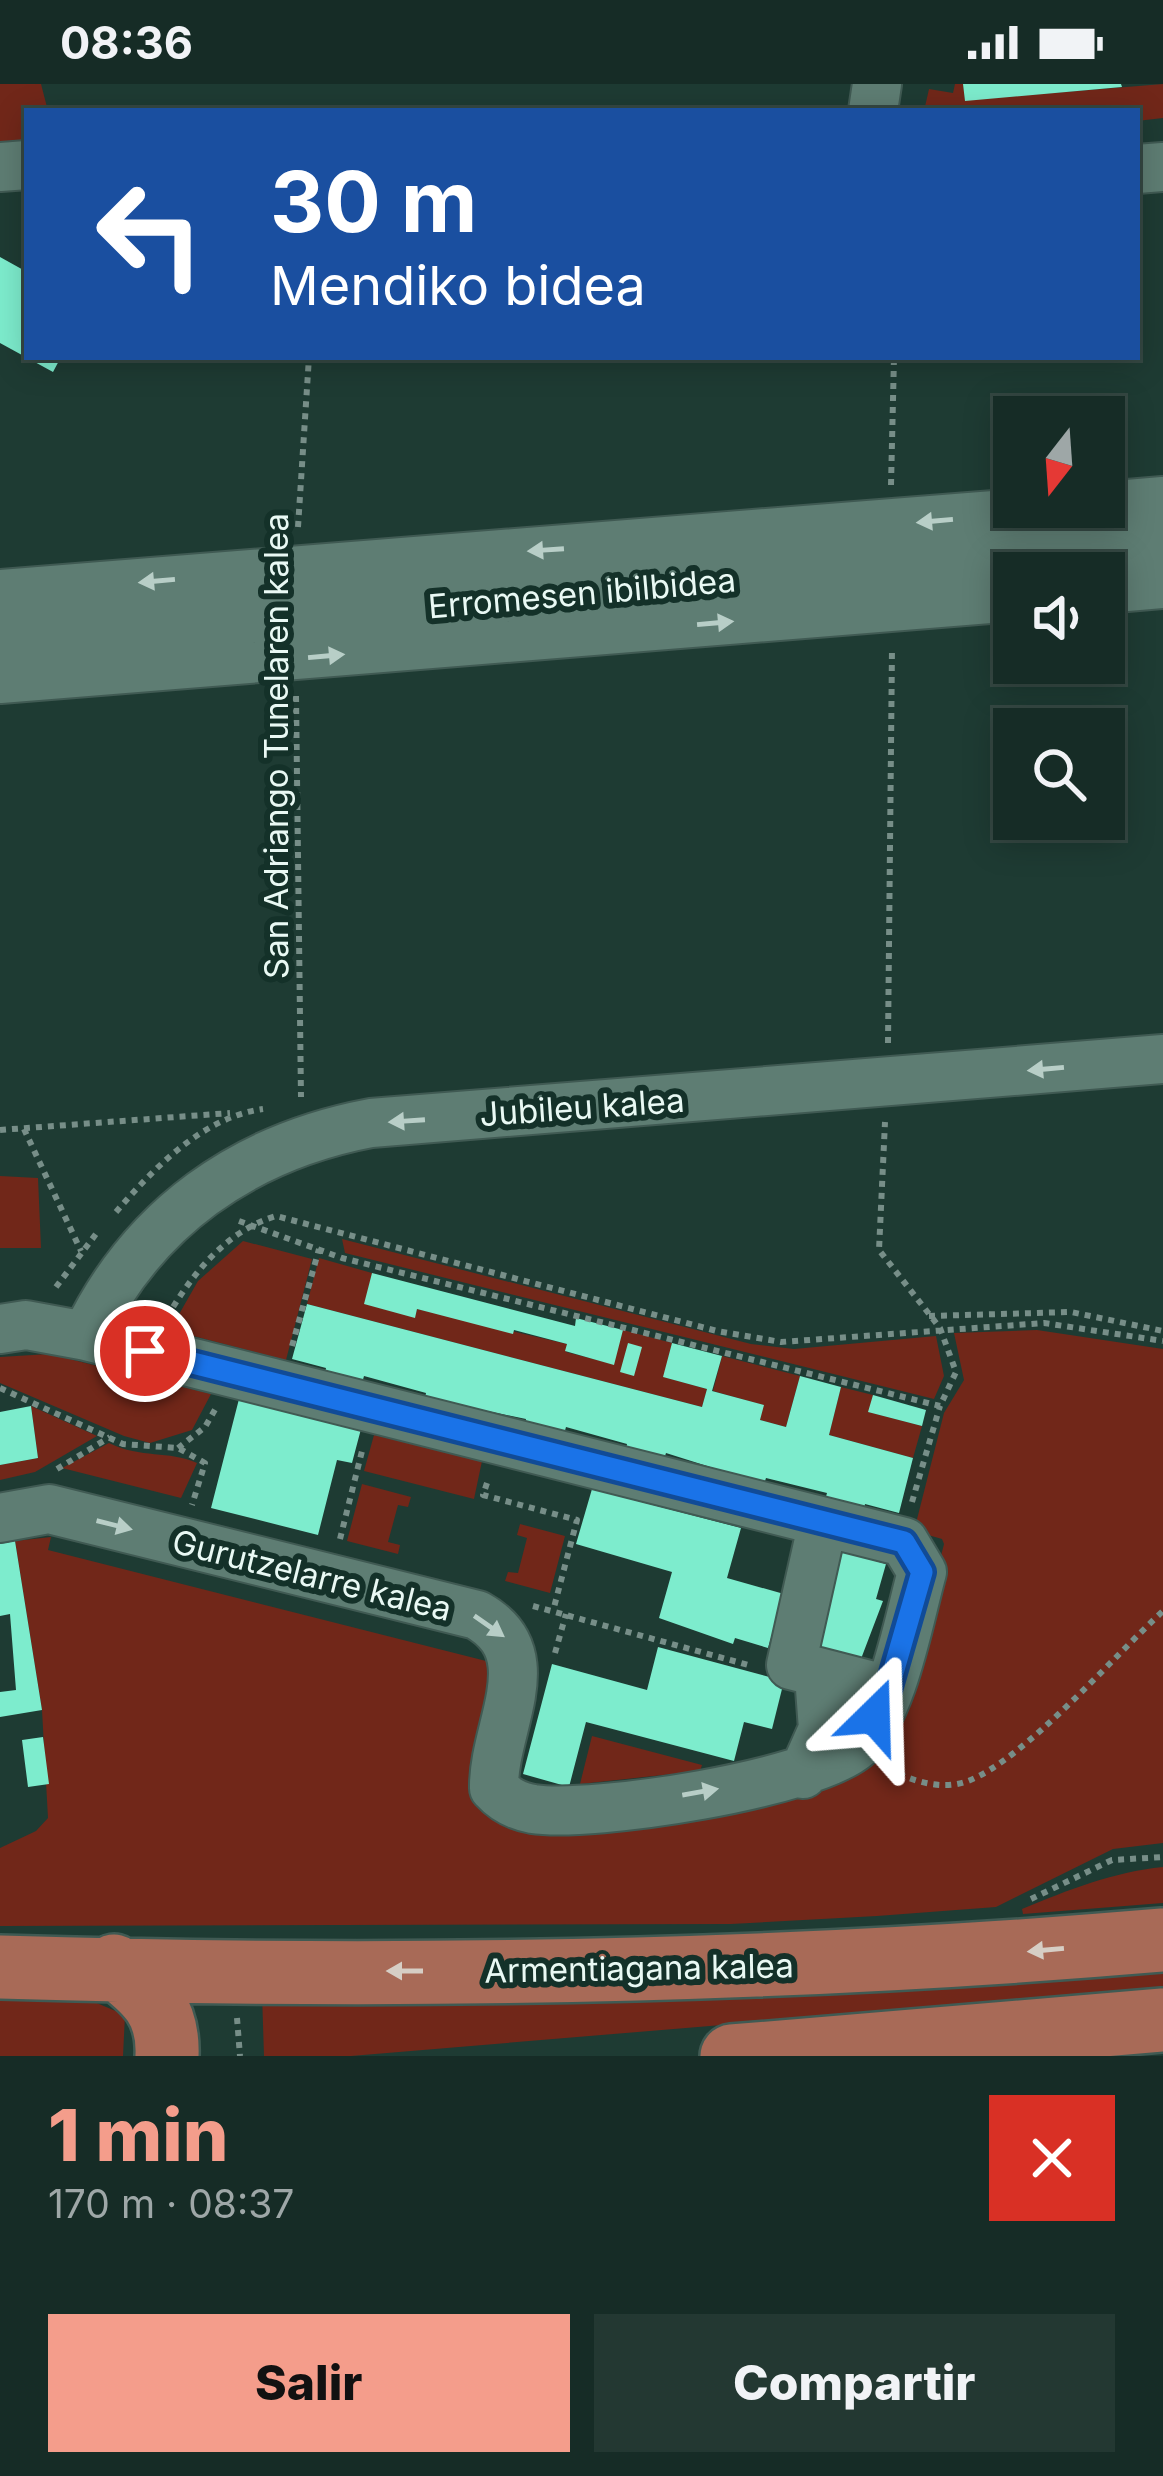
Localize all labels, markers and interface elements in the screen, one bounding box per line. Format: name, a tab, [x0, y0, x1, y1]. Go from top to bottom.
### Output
text: 08:36	[60, 15, 193, 70]
text: 30 m	[270, 151, 477, 252]
icon: left	[72, 156, 228, 312]
text: Mendiko bidea	[270, 253, 646, 318]
north arrow	[993, 396, 1125, 528]
map controls	[993, 396, 1125, 840]
one-way arrow	[916, 512, 953, 531]
street label: San Adriango Tunelaren kalea	[256, 513, 296, 979]
one-way arrow	[527, 541, 564, 560]
button: sound	[993, 552, 1125, 684]
street label: Erromesen ibilbidea	[426, 560, 738, 626]
one-way arrow	[138, 572, 175, 591]
one-way arrow	[697, 613, 734, 632]
one-way arrow	[308, 646, 345, 665]
button: search	[993, 708, 1125, 840]
one-way arrow	[1027, 1060, 1065, 1079]
street label: Jubileu kalea	[478, 1080, 686, 1134]
one-way arrow	[387, 1111, 425, 1130]
pin	[94, 1300, 196, 1402]
icon: arrive	[112, 1318, 178, 1384]
one-way arrow	[96, 1517, 133, 1536]
street label: Gurutzelarre kalea	[168, 1521, 456, 1629]
one-way arrow	[473, 1614, 505, 1637]
position arrow	[811, 1653, 937, 1779]
one-way arrow	[681, 1782, 719, 1800]
one-way arrow	[1027, 1941, 1065, 1960]
street label: Armentiagana kalea	[484, 1945, 794, 1991]
one-way arrow	[385, 1961, 423, 1981]
text: 1 min	[48, 2091, 228, 2178]
button: close	[989, 2095, 1115, 2221]
text: 170 m · 08:37	[48, 2180, 294, 2227]
button: Salir	[48, 2314, 570, 2452]
button: Compartir	[594, 2314, 1115, 2452]

